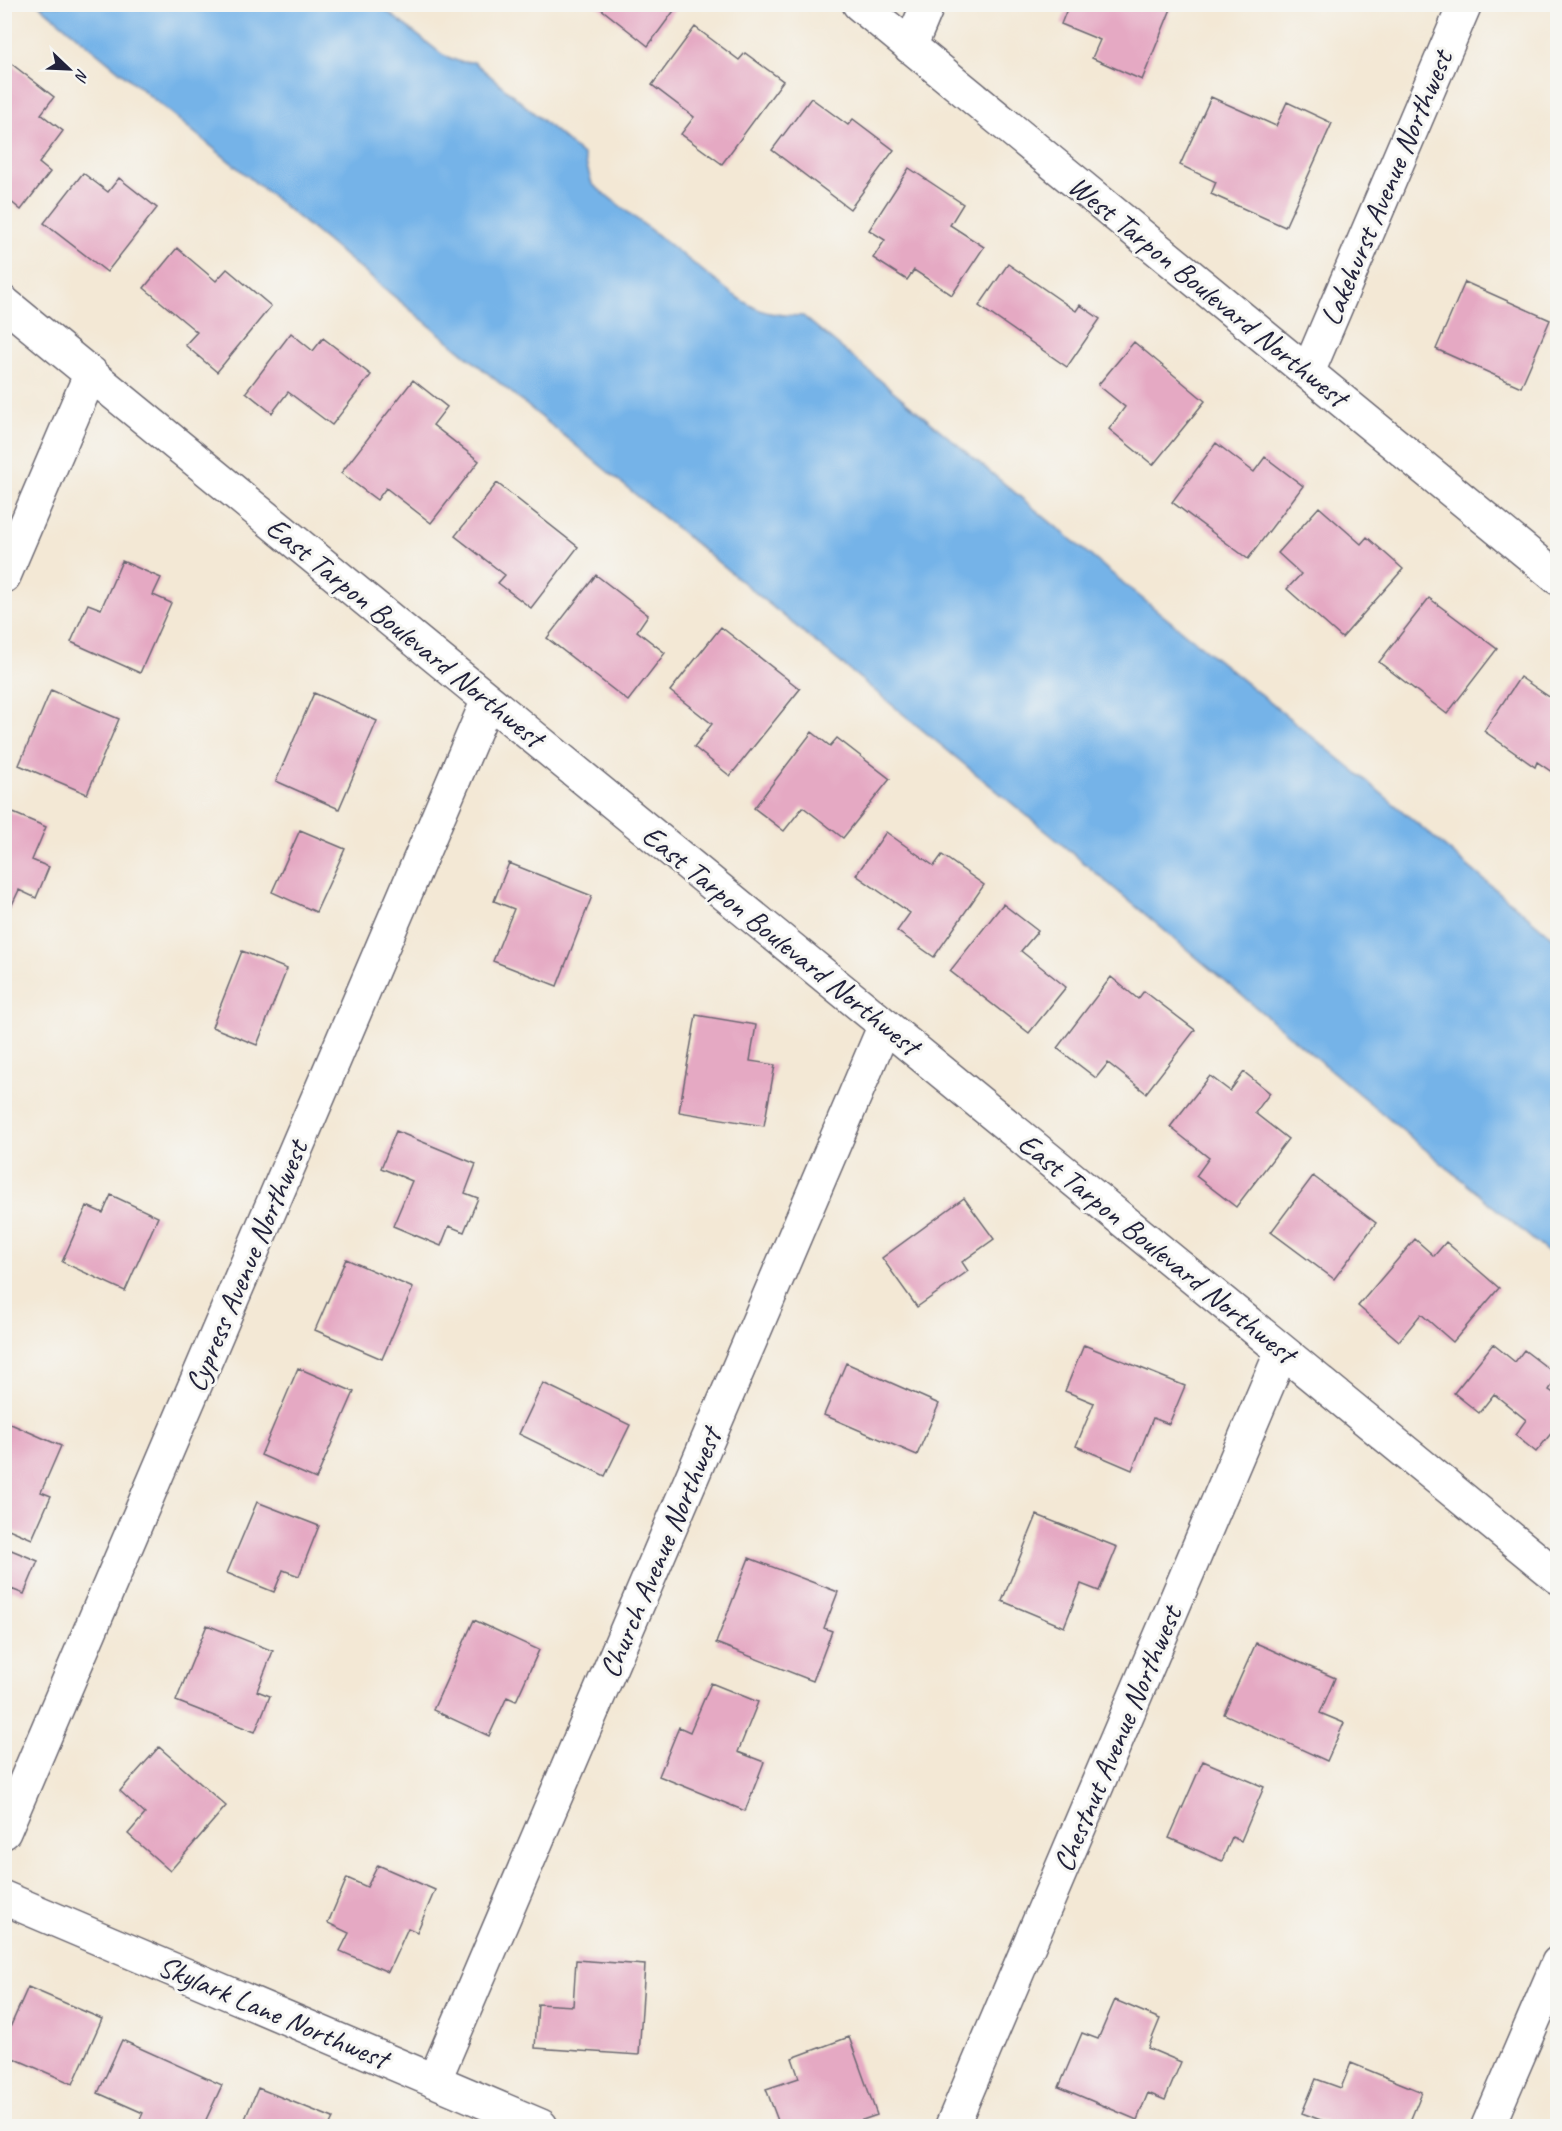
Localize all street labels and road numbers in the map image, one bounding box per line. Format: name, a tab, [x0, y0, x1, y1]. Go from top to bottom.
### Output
street label: Lakehurst Avenue Northwest	[1311, 42, 1462, 331]
street label: West Tarpon Boulevard Northwest	[1061, 167, 1358, 418]
street label: East Tarpon Boulevard Northwest	[258, 508, 555, 758]
street label: East Tarpon Boulevard Northwest	[634, 816, 931, 1066]
street label: East Tarpon Boulevard Northwest	[1010, 1124, 1307, 1374]
street label: Cypress Avenue Northwest	[176, 1132, 317, 1397]
street label: Church Avenue Northwest	[590, 1419, 731, 1683]
street label: Chestnut Avenue Northwest	[1044, 1598, 1191, 1877]
street label: Skylark Lane Northwest	[152, 1946, 397, 2079]

